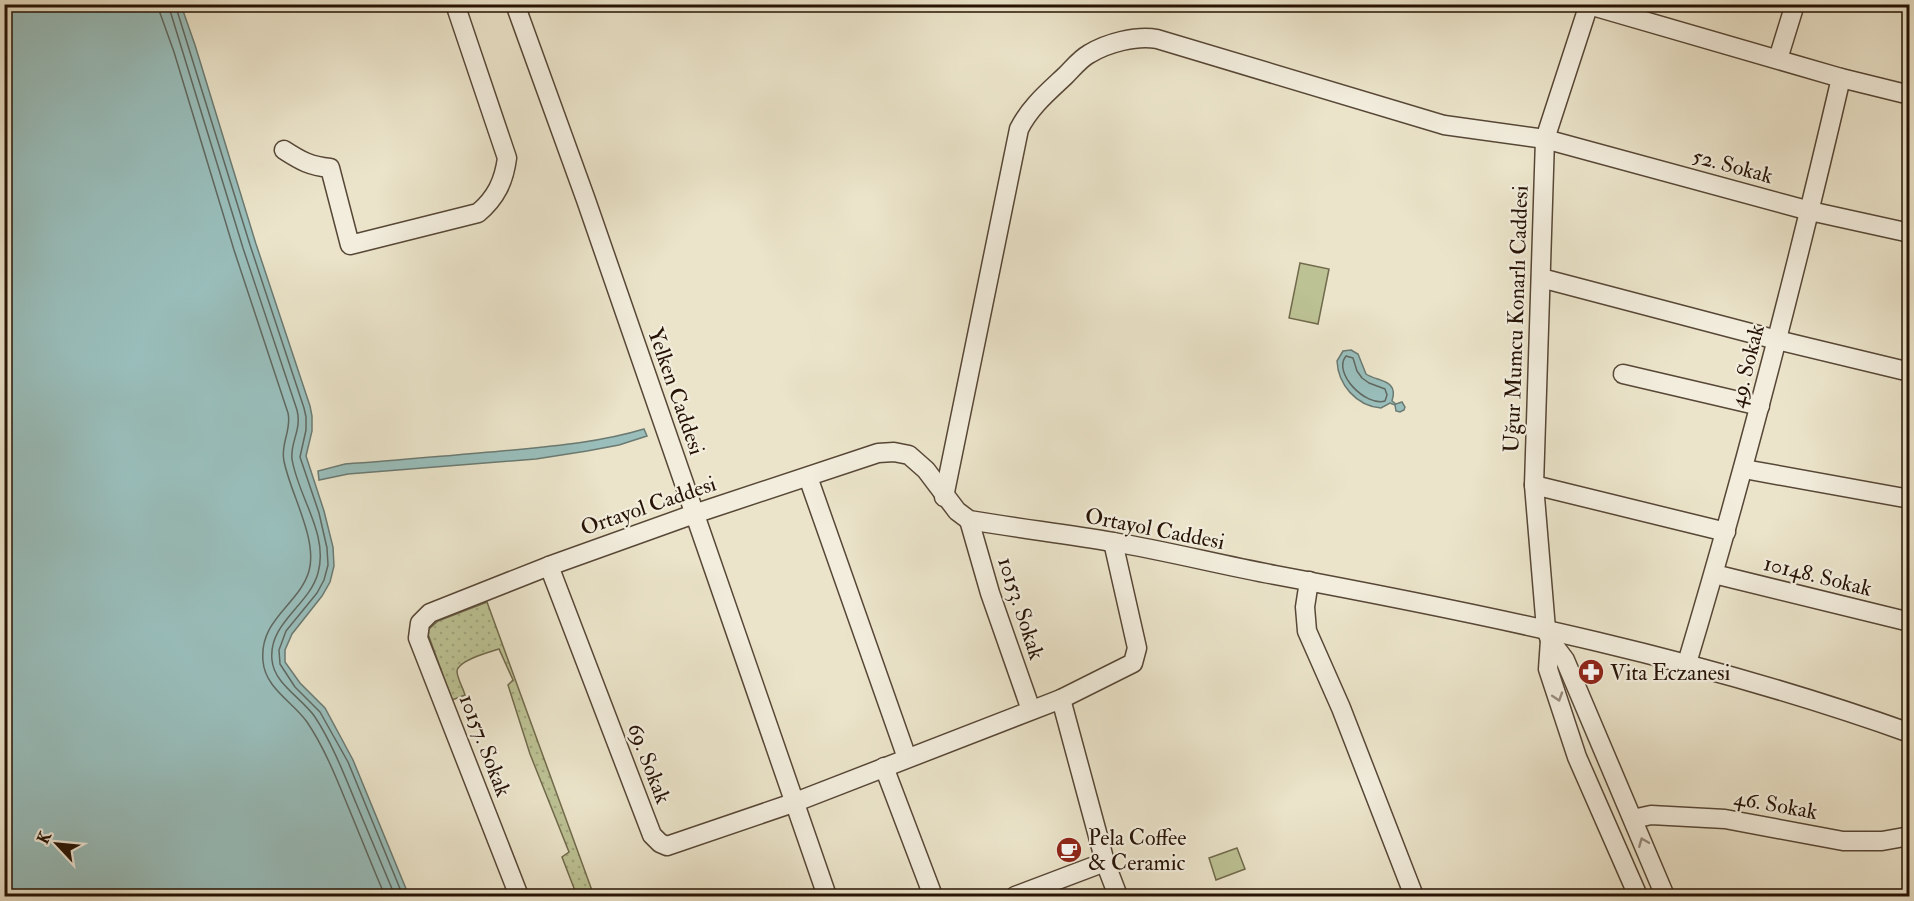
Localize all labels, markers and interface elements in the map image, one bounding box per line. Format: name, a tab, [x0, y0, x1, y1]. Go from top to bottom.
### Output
street label: 52. Sokak	[1689, 142, 1777, 190]
street label: Uğur Mumcu Konarlı Caddesi	[1497, 185, 1535, 453]
street label: 49. Sokak	[1723, 321, 1771, 411]
street label: Yelken Caddesi	[641, 324, 711, 459]
street label: Ortayol Caddesi	[577, 470, 720, 542]
street label: Ortayol Caddesi	[1083, 502, 1227, 556]
street label: 10148. Sokak	[1761, 549, 1875, 603]
street label: 10153. Sokak	[991, 553, 1051, 664]
pharmacy icon: Vita Eczanesi	[1576, 657, 1606, 687]
place label: Vita Eczanesi	[1610, 659, 1730, 687]
street label: 10157. Sokak	[453, 690, 518, 801]
one-way arrow	[1550, 691, 1563, 702]
street label: 69. Sokak	[621, 719, 677, 808]
street label: 46. Sokak	[1732, 784, 1820, 826]
north arrow	[27, 814, 87, 874]
place label: Pela Coffee & Ceramic	[1088, 824, 1186, 877]
text: K	[33, 828, 56, 847]
cafe icon: Pela Coffee & Ceramic	[1054, 835, 1084, 865]
one-way arrow	[1638, 838, 1650, 849]

